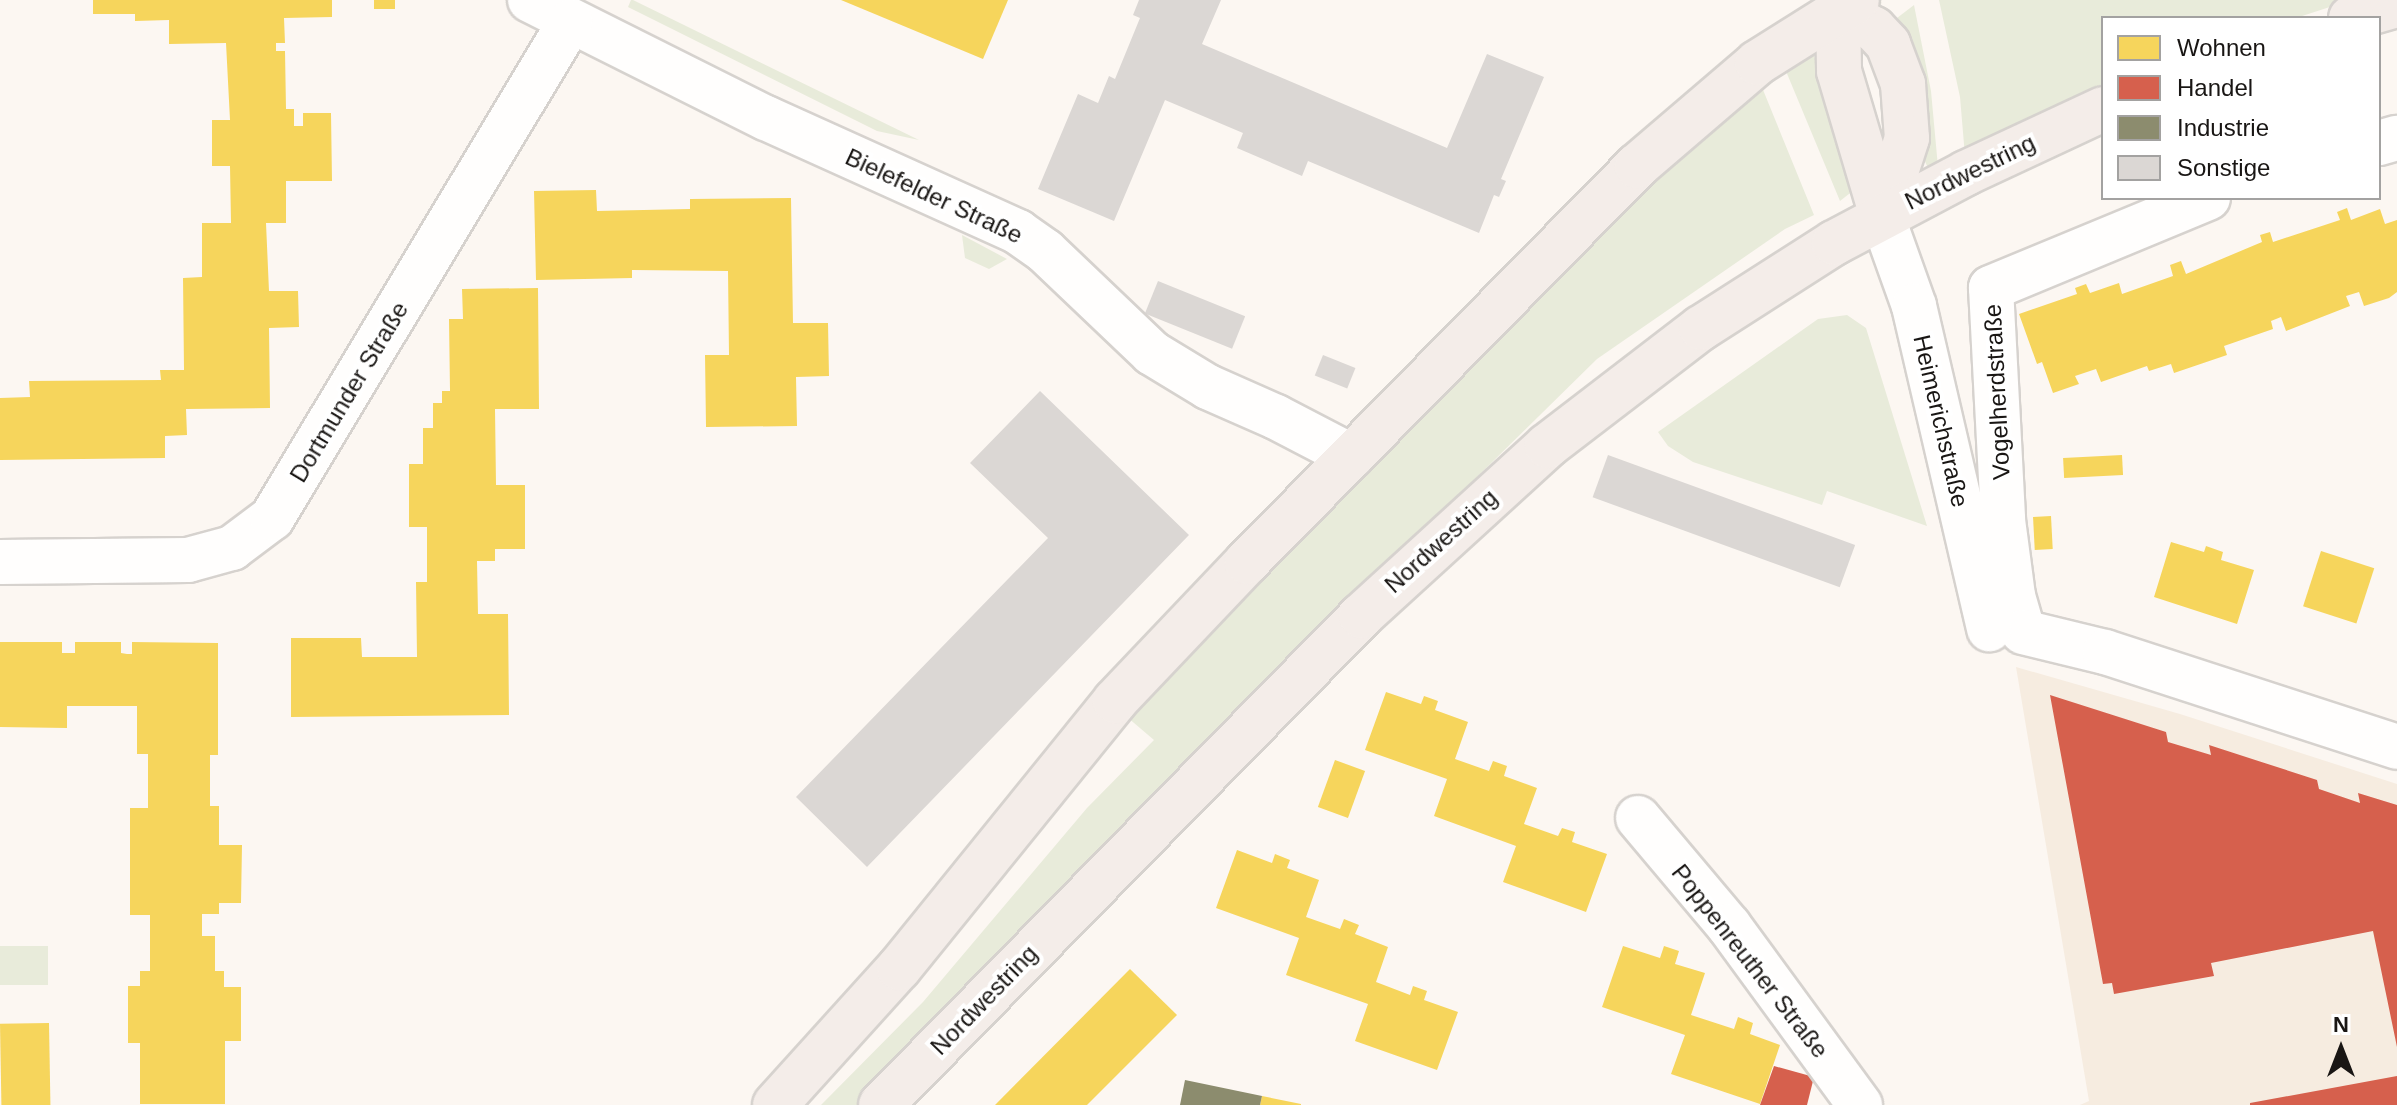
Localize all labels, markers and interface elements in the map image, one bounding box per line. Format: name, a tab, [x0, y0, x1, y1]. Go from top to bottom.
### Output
legend	[2101, 16, 2381, 200]
text: Wohnen	[2177, 34, 2266, 61]
text: Handel	[2177, 74, 2253, 101]
text: Industrie	[2177, 114, 2269, 141]
street label: Nordwestring	[1900, 128, 2040, 216]
street label: Bielefelder Straße	[841, 142, 1027, 250]
text: Sonstige	[2177, 154, 2270, 181]
street label: Dortmunder Straße	[284, 297, 414, 487]
street label: Vogelherdstraße	[1978, 303, 2016, 481]
street label: Heimerichstraße	[1907, 332, 1975, 510]
street label: Nordwestring	[1379, 483, 1503, 599]
street label: Poppenreuther Straße	[1666, 859, 1834, 1063]
street label: Nordwestring	[925, 939, 1043, 1061]
north arrow	[2301, 1009, 2381, 1089]
text: N	[2333, 1012, 2349, 1037]

